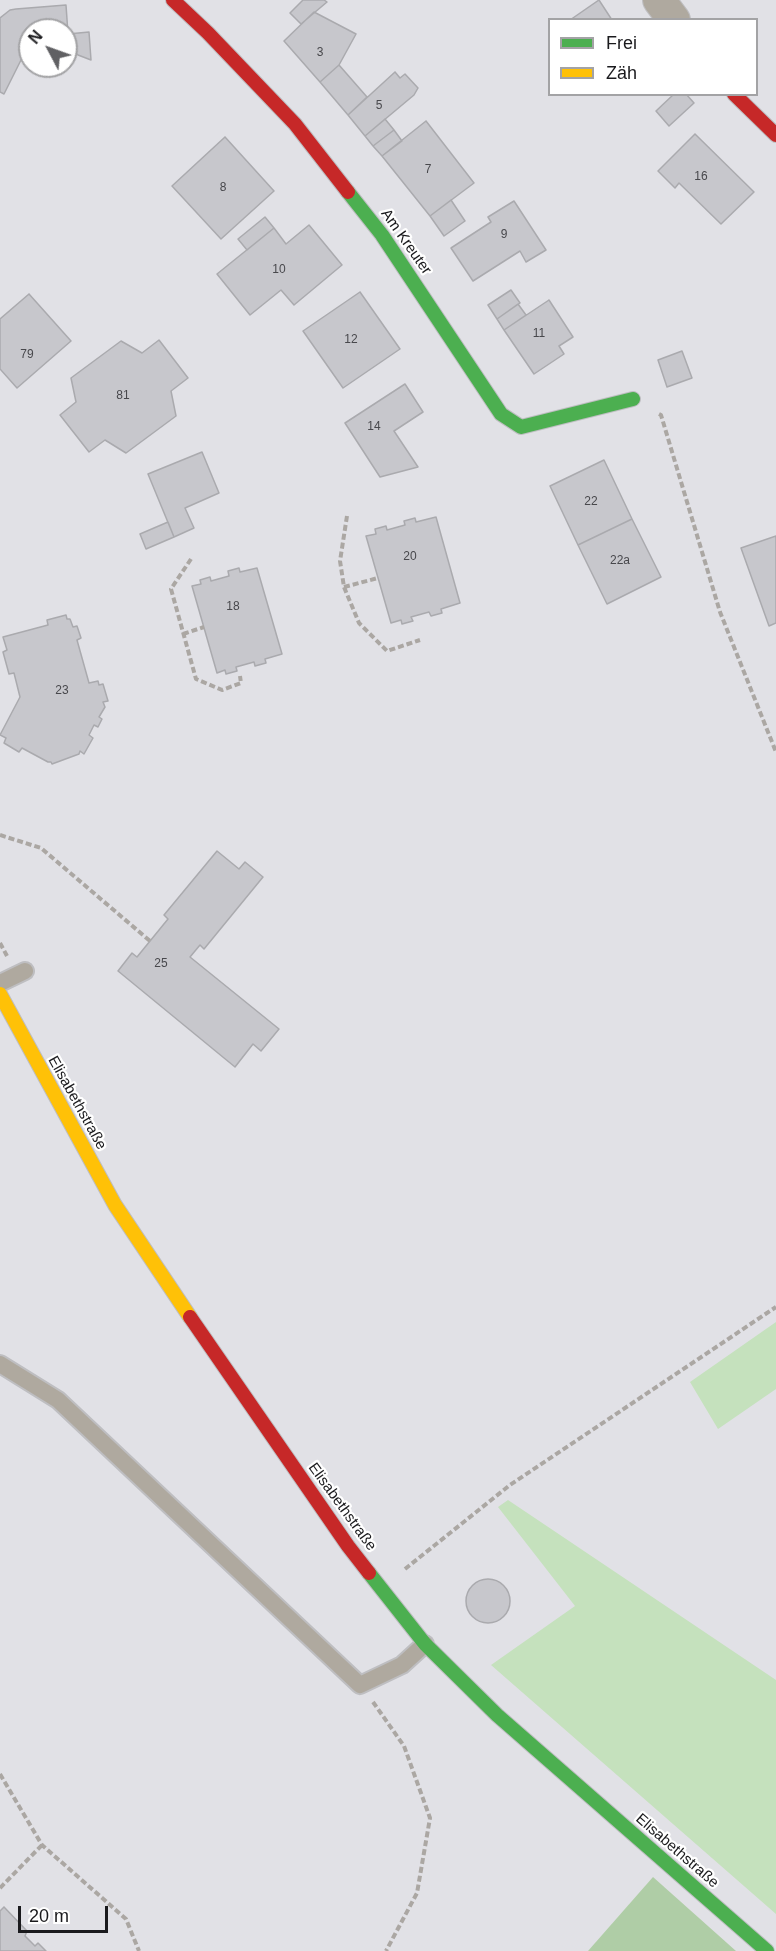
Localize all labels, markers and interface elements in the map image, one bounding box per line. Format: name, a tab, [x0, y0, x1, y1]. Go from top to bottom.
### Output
north arrow	[18, 18, 78, 78]
legend	[548, 18, 758, 96]
text: N	[25, 27, 46, 47]
text: Frei	[606, 33, 637, 53]
house number: 3	[317, 46, 323, 60]
text: Zäh	[606, 63, 637, 83]
house number: 5	[376, 99, 382, 113]
house number: 7	[425, 163, 431, 177]
house number: 16	[694, 170, 708, 184]
house number: 8	[220, 181, 226, 195]
street label: Am Kreuter	[377, 206, 435, 278]
house number: 9	[501, 228, 507, 242]
house number: 10	[272, 263, 286, 277]
house number: 11	[533, 327, 545, 341]
house number: 12	[344, 333, 358, 347]
house number: 79	[20, 348, 34, 362]
house number: 81	[116, 389, 130, 403]
house number: 14	[367, 420, 381, 434]
house number: 22	[584, 495, 598, 509]
house number: 20	[403, 550, 417, 564]
house number: 22a	[610, 554, 630, 568]
house number: 18	[226, 600, 240, 614]
house number: 23	[55, 684, 69, 698]
house number: 25	[154, 957, 168, 971]
street label: Elisabethstraße	[44, 1053, 110, 1153]
street label: Elisabethstraße	[304, 1460, 380, 1554]
street label: Elisabethstraße	[632, 1810, 722, 1892]
scale bar	[21, 1894, 111, 1932]
text: 20 m	[29, 1906, 69, 1926]

